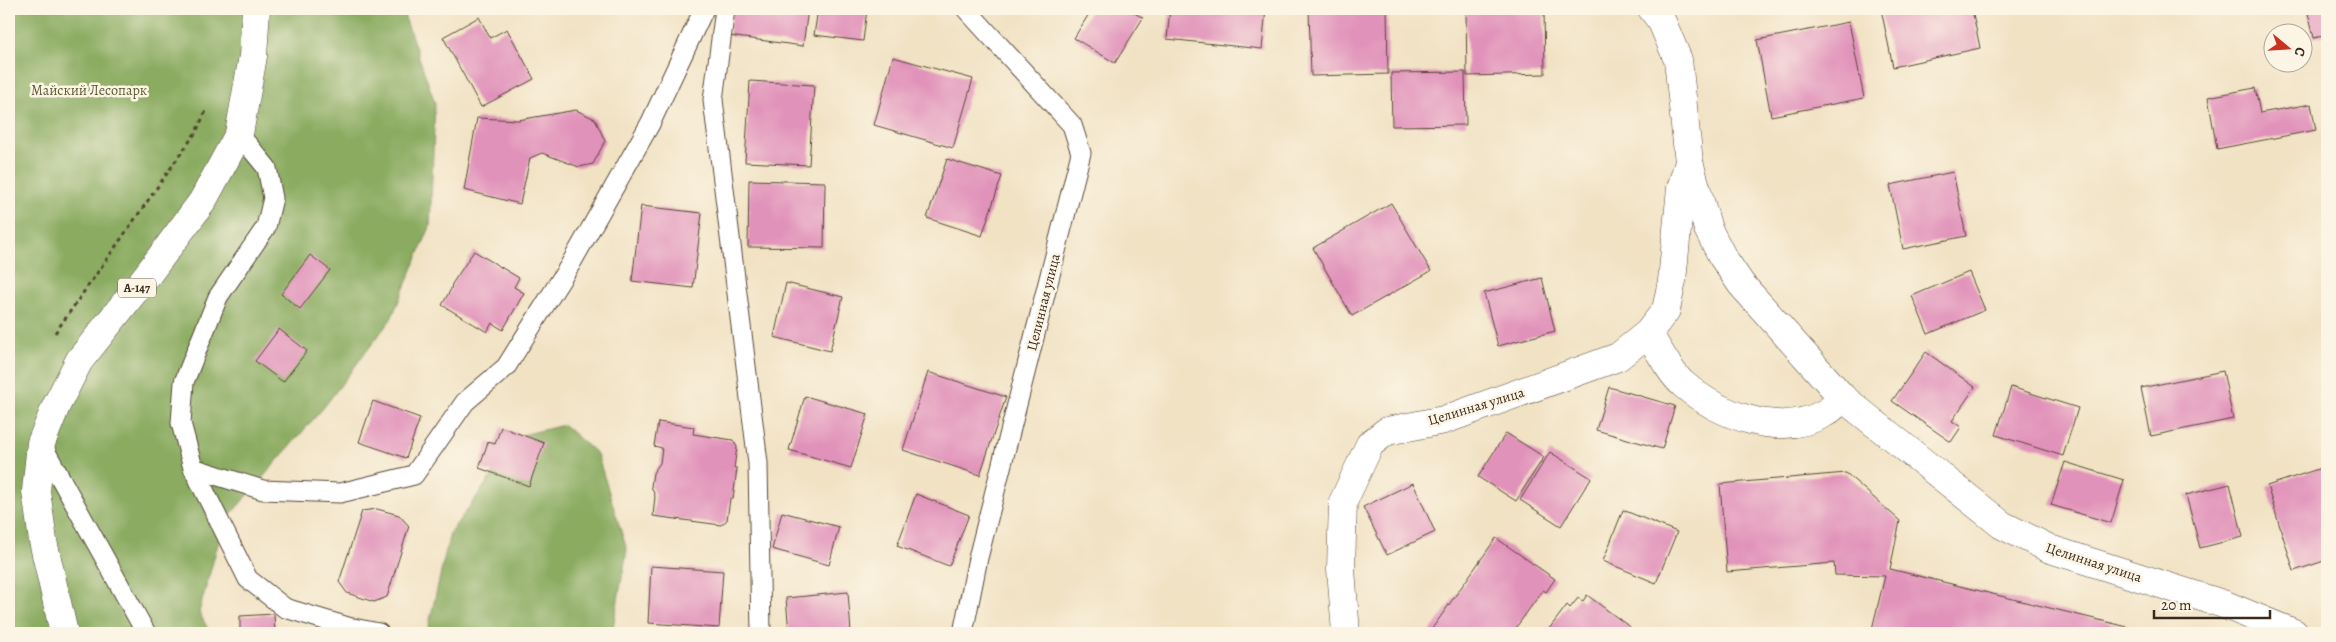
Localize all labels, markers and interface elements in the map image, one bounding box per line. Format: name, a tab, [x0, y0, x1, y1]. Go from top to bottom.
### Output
north arrow	[2264, 22, 2314, 72]
text: С	[2289, 45, 2310, 59]
park label: Майский Лесопарк	[31, 81, 147, 100]
street label: Целинная улица	[1022, 251, 1065, 353]
road number: А-147	[118, 278, 156, 298]
street label: Целинная улица	[1426, 383, 1527, 430]
street label: Целинная улица	[2044, 538, 2145, 587]
scale bar	[2154, 587, 2270, 619]
text: 20 m	[2161, 595, 2192, 615]

